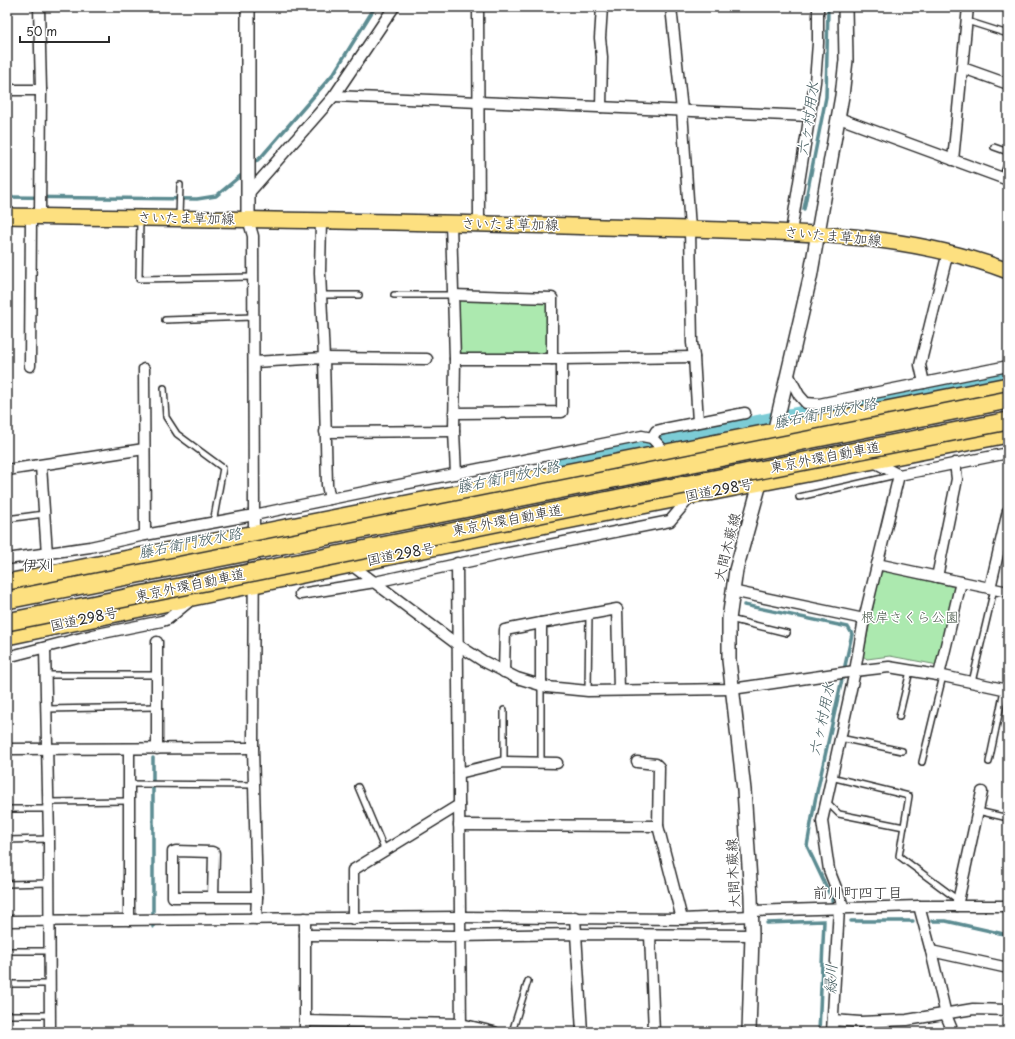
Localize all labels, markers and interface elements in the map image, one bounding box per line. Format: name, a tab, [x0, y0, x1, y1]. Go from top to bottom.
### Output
scale bar	[20, 18, 109, 44]
text: 50 m	[26, 22, 57, 40]
water label: 六ヶ村用水	[789, 80, 824, 158]
street label: さいたま草加線	[137, 206, 235, 229]
street label: さいたま草加線	[461, 212, 559, 235]
street label: さいたま草加線	[784, 221, 882, 250]
water label: 藤右衛門放水路	[771, 390, 879, 433]
street label: 東京外環自動車道	[768, 436, 882, 478]
water label: 藤右衛門放水路	[454, 453, 562, 498]
street label: 国道298号	[683, 473, 755, 506]
street label: 東京外環自動車道	[450, 499, 564, 541]
street label: 大間木蕨線	[708, 510, 745, 583]
water label: 藤右衛門放水路	[136, 520, 244, 563]
street label: 国道298号	[365, 537, 437, 570]
district label: 伊刈	[22, 552, 54, 576]
street label: 東京外環自動車道	[133, 563, 247, 606]
street label: 国道298号	[48, 601, 120, 636]
park label: 根岸さくら公園	[861, 606, 959, 627]
water label: 六ヶ村用水	[801, 680, 840, 758]
street label: 大間木蕨線	[720, 838, 745, 909]
district label: 前川町四丁目	[813, 880, 903, 903]
water label: 緑川	[817, 963, 842, 995]

